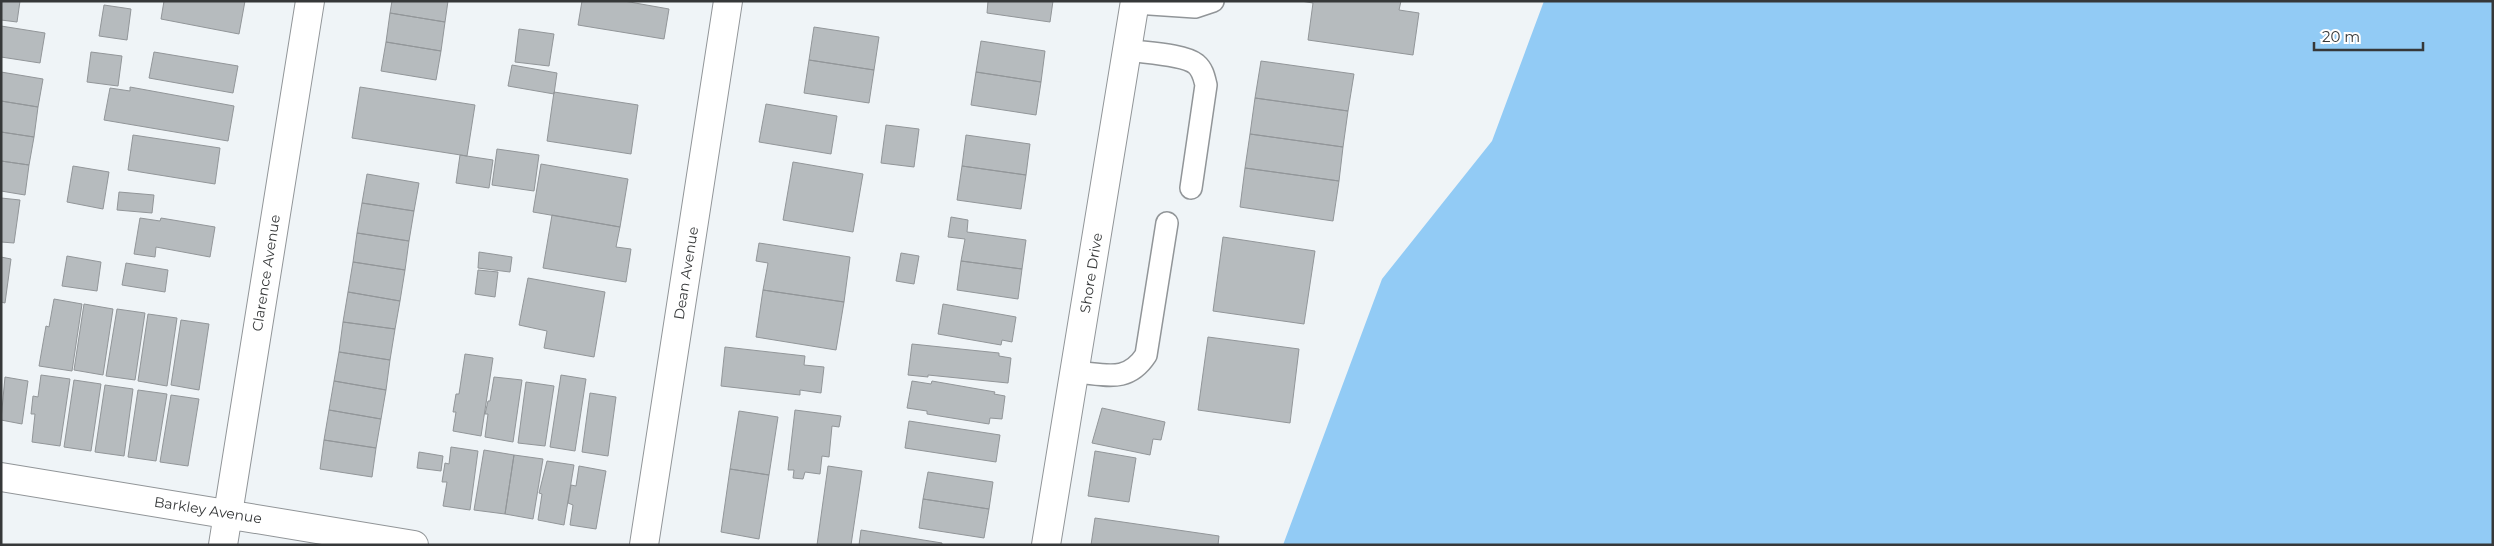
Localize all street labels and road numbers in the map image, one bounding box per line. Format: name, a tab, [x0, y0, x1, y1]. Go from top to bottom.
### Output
street label: Clarence Avenue	[248, 213, 284, 333]
street label: Dean Avenue	[670, 225, 702, 321]
street label: Shore Drive	[1076, 232, 1106, 314]
street label: Barkley Avenue	[153, 493, 263, 527]

